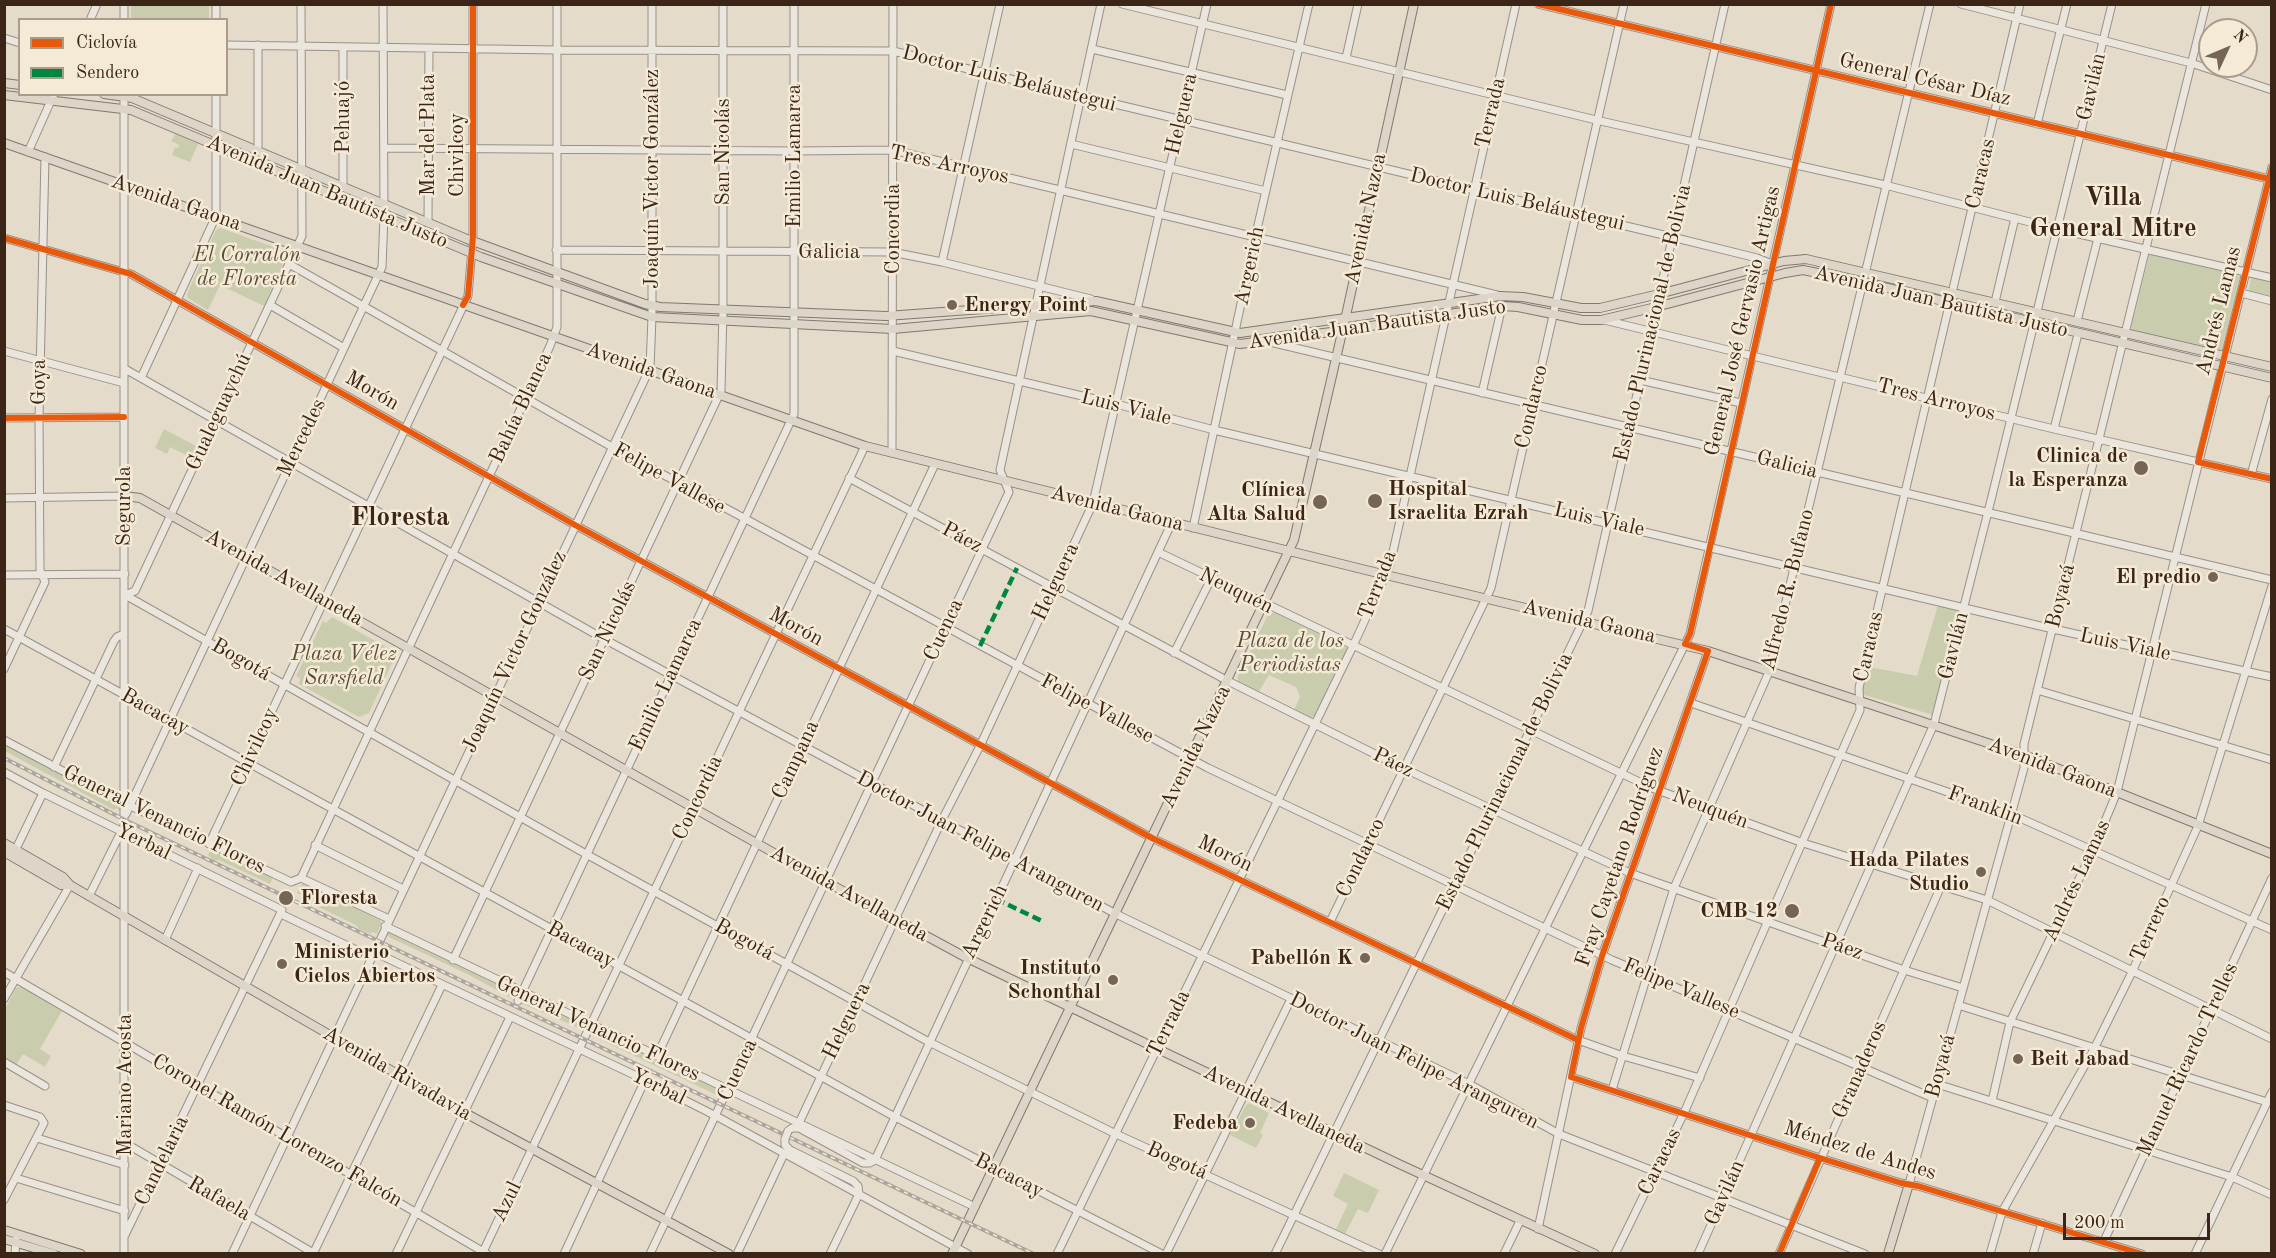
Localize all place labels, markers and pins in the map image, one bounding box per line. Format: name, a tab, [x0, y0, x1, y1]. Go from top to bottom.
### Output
place label: Energy Point	[964, 292, 1087, 318]
marker: Energy Point	[945, 298, 959, 312]
place label: Clinica de la Esperanza	[2008, 443, 2128, 493]
marker: Clinica de la Esperanza	[2132, 459, 2150, 477]
place label: Hospital Israelita Ezrah	[1388, 476, 1529, 526]
place label: Clínica Alta Salud	[1207, 477, 1306, 527]
marker: Hospital Israelita Ezrah	[1366, 492, 1384, 510]
marker: Clínica Alta Salud	[1311, 493, 1329, 511]
place label: El predio	[2116, 564, 2201, 590]
marker: El predio	[2206, 570, 2220, 584]
place label: Hada Pilates Studio	[1849, 847, 1969, 897]
marker: Hada Pilates Studio	[1974, 865, 1988, 879]
place label: Floresta	[300, 885, 377, 911]
marker: Floresta	[277, 889, 295, 907]
place label: CMB 12	[1700, 898, 1778, 924]
marker: CMB 12	[1783, 902, 1801, 920]
place label: Ministerio Cielos Abiertos	[294, 939, 435, 989]
place label: Pabellón K	[1250, 945, 1353, 971]
marker: Pabellón K	[1358, 951, 1372, 965]
place label: Instituto Schonthal	[1008, 955, 1101, 1005]
marker: Ministerio Cielos Abiertos	[275, 957, 289, 971]
marker: Instituto Schonthal	[1106, 973, 1120, 987]
place label: Beit Jabad	[2030, 1046, 2130, 1072]
marker: Beit Jabad	[2011, 1052, 2025, 1066]
place label: Fedeba	[1172, 1110, 1238, 1136]
marker: Fedeba	[1243, 1116, 1257, 1130]

